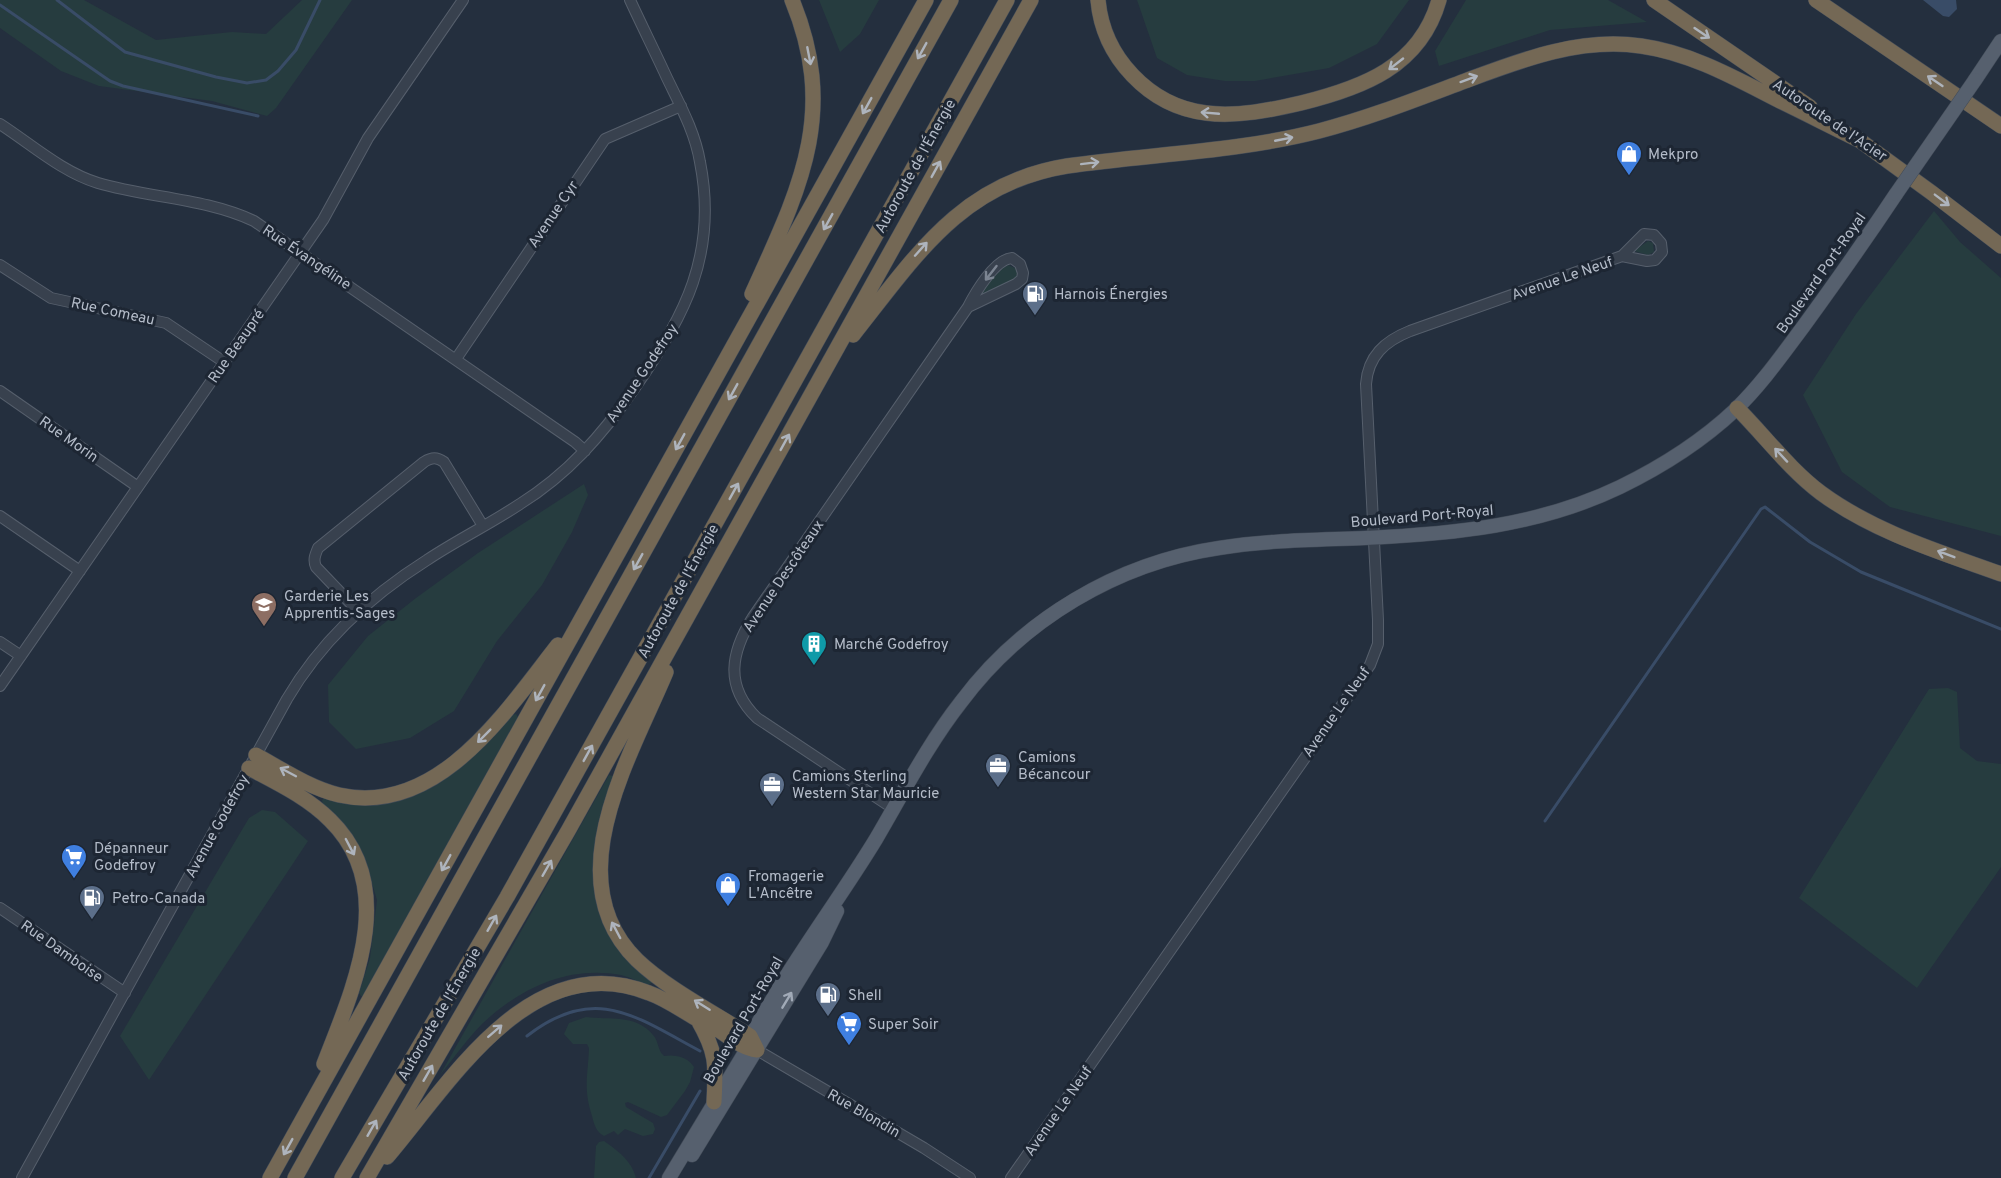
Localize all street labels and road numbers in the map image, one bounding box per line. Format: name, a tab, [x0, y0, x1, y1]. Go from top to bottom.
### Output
street label: Autoroute de l'Acier	[1768, 76, 1890, 167]
street label: Autoroute de l'Énergie	[871, 96, 961, 237]
street label: Avenue Cyr	[525, 177, 584, 252]
street label: Boulevard Port-Royal	[1773, 210, 1871, 338]
street label: Rue Évangéline	[258, 221, 355, 295]
street label: Avenue Le Neuf	[1509, 253, 1616, 306]
street label: Rue Comeau	[69, 294, 156, 331]
street label: Rue Beaupré	[205, 306, 270, 388]
street label: Avenue Godefroy	[603, 321, 683, 427]
street label: Rue Morin	[35, 413, 101, 468]
street label: Boulevard Port-Royal	[1350, 502, 1494, 533]
street label: Avenue Descôteaux	[739, 517, 829, 637]
street label: Autoroute de l'Énergie	[634, 521, 724, 662]
street label: Avenue Le Neuf	[1299, 664, 1375, 762]
street label: Avenue Godefroy	[182, 772, 255, 882]
street label: Rue Damboise	[16, 917, 106, 988]
street label: Autoroute de l'Énergie	[394, 944, 486, 1085]
street label: Boulevard Port-Royal	[700, 954, 788, 1088]
street label: Avenue Le Neuf	[1021, 1063, 1097, 1161]
street label: Rue Blondin	[823, 1086, 903, 1143]

